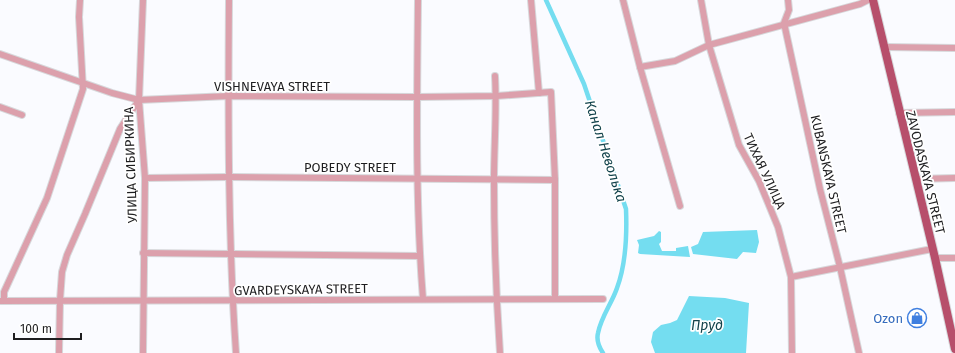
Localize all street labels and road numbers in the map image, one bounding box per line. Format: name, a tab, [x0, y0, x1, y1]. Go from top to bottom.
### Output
street label: VISHNEVAYA STREET	[214, 79, 330, 94]
street label: УЛИЦА СИБИРКИНА	[121, 106, 140, 224]
street label: ZAVODASKAYA STREET	[903, 109, 948, 236]
street label: KUBANSKAYA STREET	[808, 113, 850, 235]
street label: ТИХАЯ УЛИЦА	[740, 131, 789, 212]
street label: POBEDY STREET	[304, 160, 396, 175]
street label: GVARDEYSKAYA STREET	[234, 281, 368, 298]

